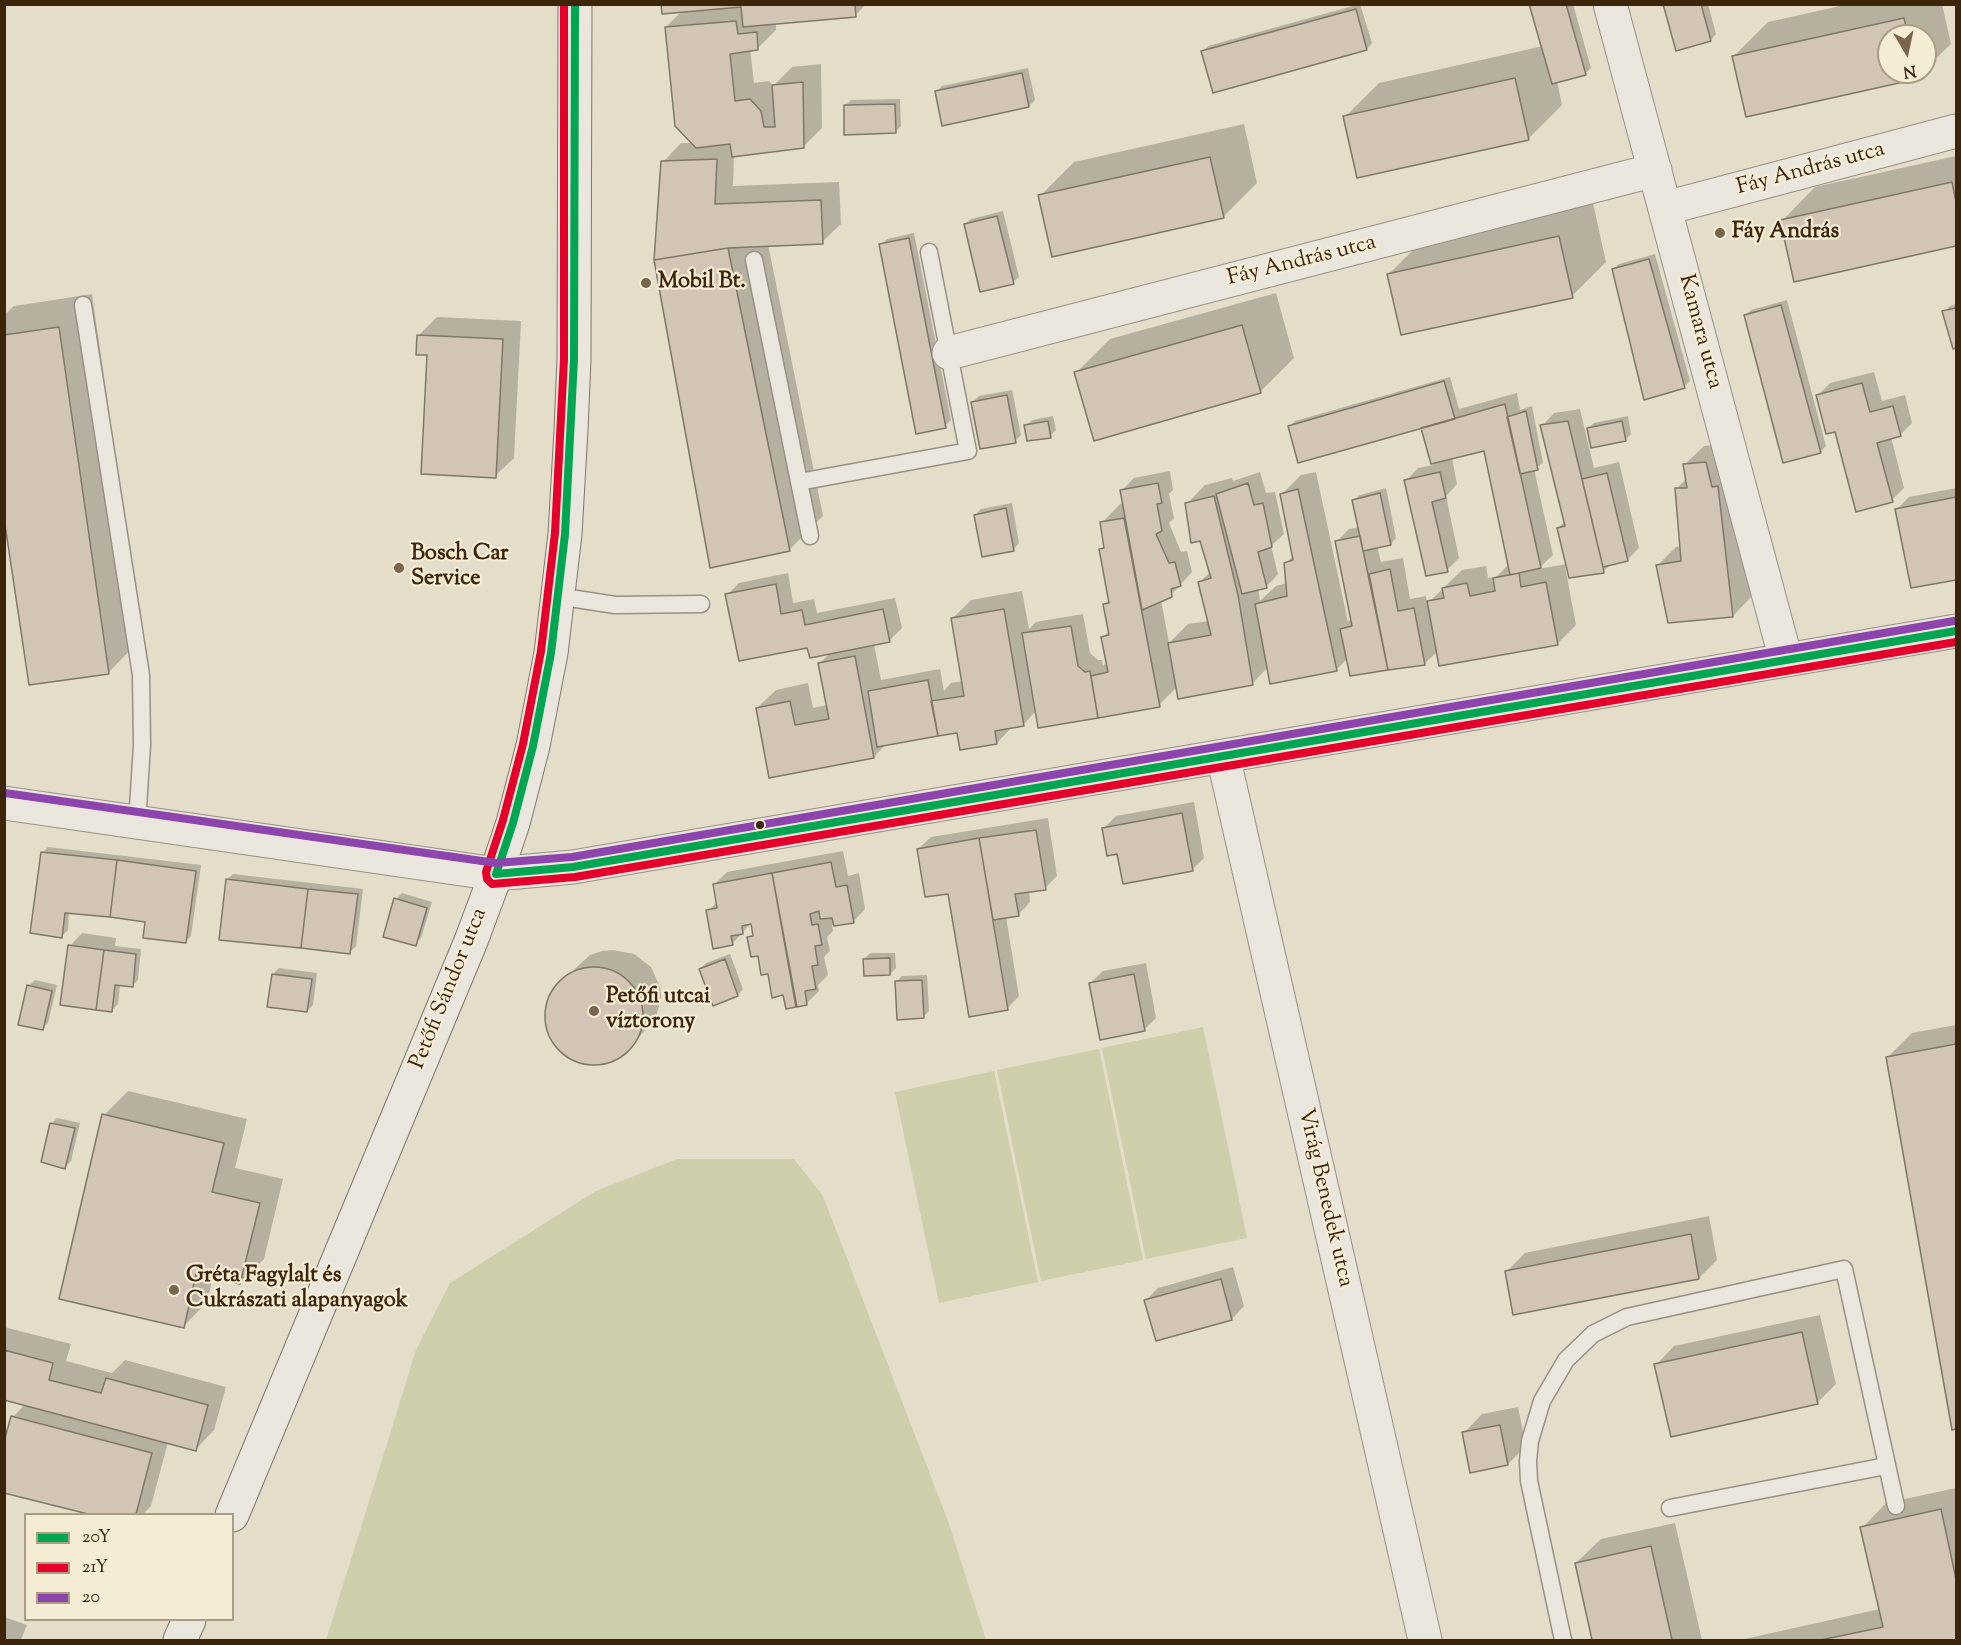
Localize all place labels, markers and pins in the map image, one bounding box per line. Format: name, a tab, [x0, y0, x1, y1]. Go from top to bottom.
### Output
place label: Fáy András	[1732, 220, 1839, 246]
marker: Fáy András	[1713, 226, 1727, 240]
place label: Mobil Bt.	[658, 270, 746, 296]
marker: Mobil Bt.	[639, 276, 653, 290]
place label: Bosch Car Service	[411, 542, 508, 594]
marker: Bosch Car Service	[392, 561, 406, 575]
unlabelled marker	[754, 819, 766, 831]
place label: Petőfi utcai víztorony	[606, 985, 710, 1036]
marker: Petőfi utcai víztorony	[587, 1004, 601, 1018]
place label: Gréta Fagylalt és Cukrászati alapanyagok	[186, 1264, 408, 1316]
marker: Gréta Fagylalt és Cukrászati alapanyagok	[167, 1283, 181, 1297]

